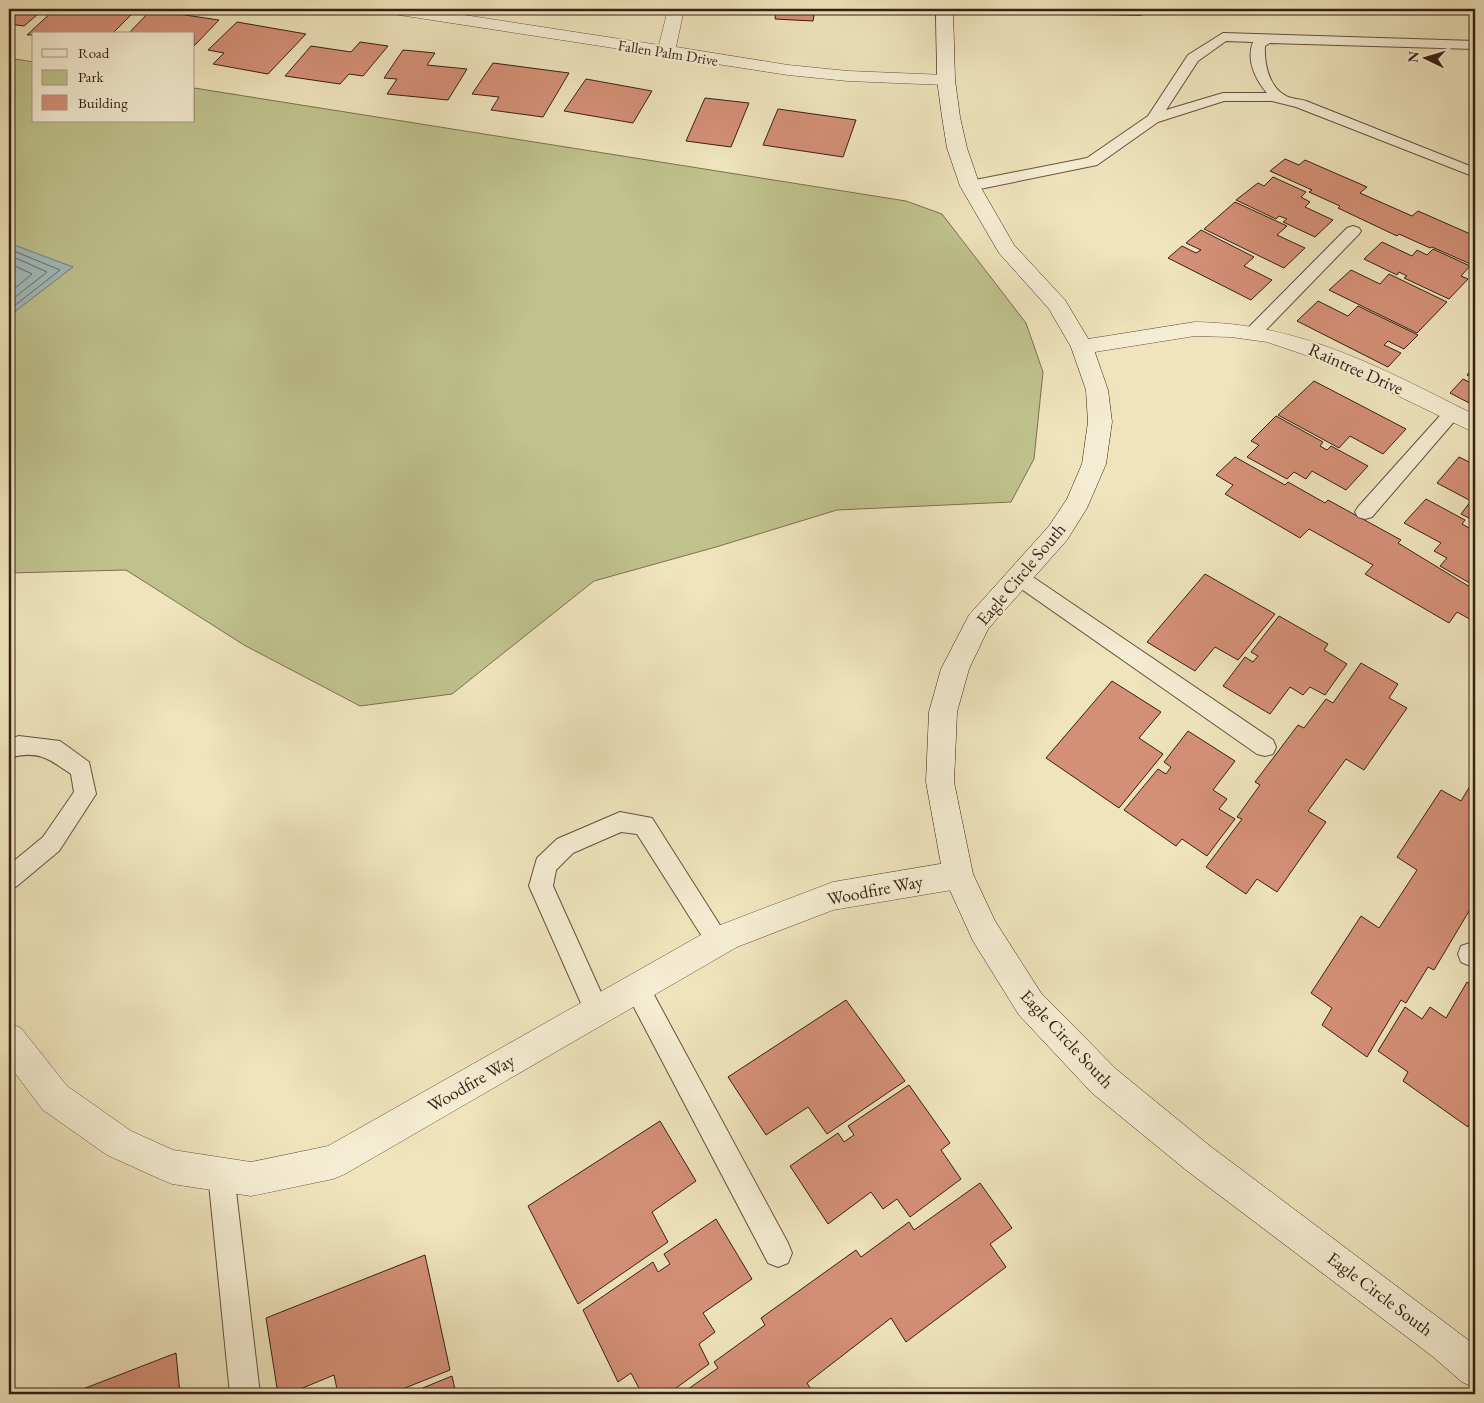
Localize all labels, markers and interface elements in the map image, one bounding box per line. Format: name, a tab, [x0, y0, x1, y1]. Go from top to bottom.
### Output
legend	[32, 32, 195, 122]
north arrow	[1402, 32, 1452, 82]
street label: Fallen Palm Drive	[617, 35, 720, 70]
text: Road	[78, 43, 110, 62]
text: N	[1404, 50, 1423, 63]
text: Park	[78, 67, 105, 86]
text: Building	[78, 93, 128, 112]
street label: Raintree Drive	[1305, 337, 1407, 400]
street label: Eagle Circle South	[971, 518, 1070, 630]
street label: Woodfire Way	[825, 869, 925, 910]
street label: Eagle Circle South	[1016, 984, 1119, 1093]
street label: Woodfire Way	[423, 1048, 519, 1117]
street label: Eagle Circle South	[1323, 1246, 1438, 1341]

